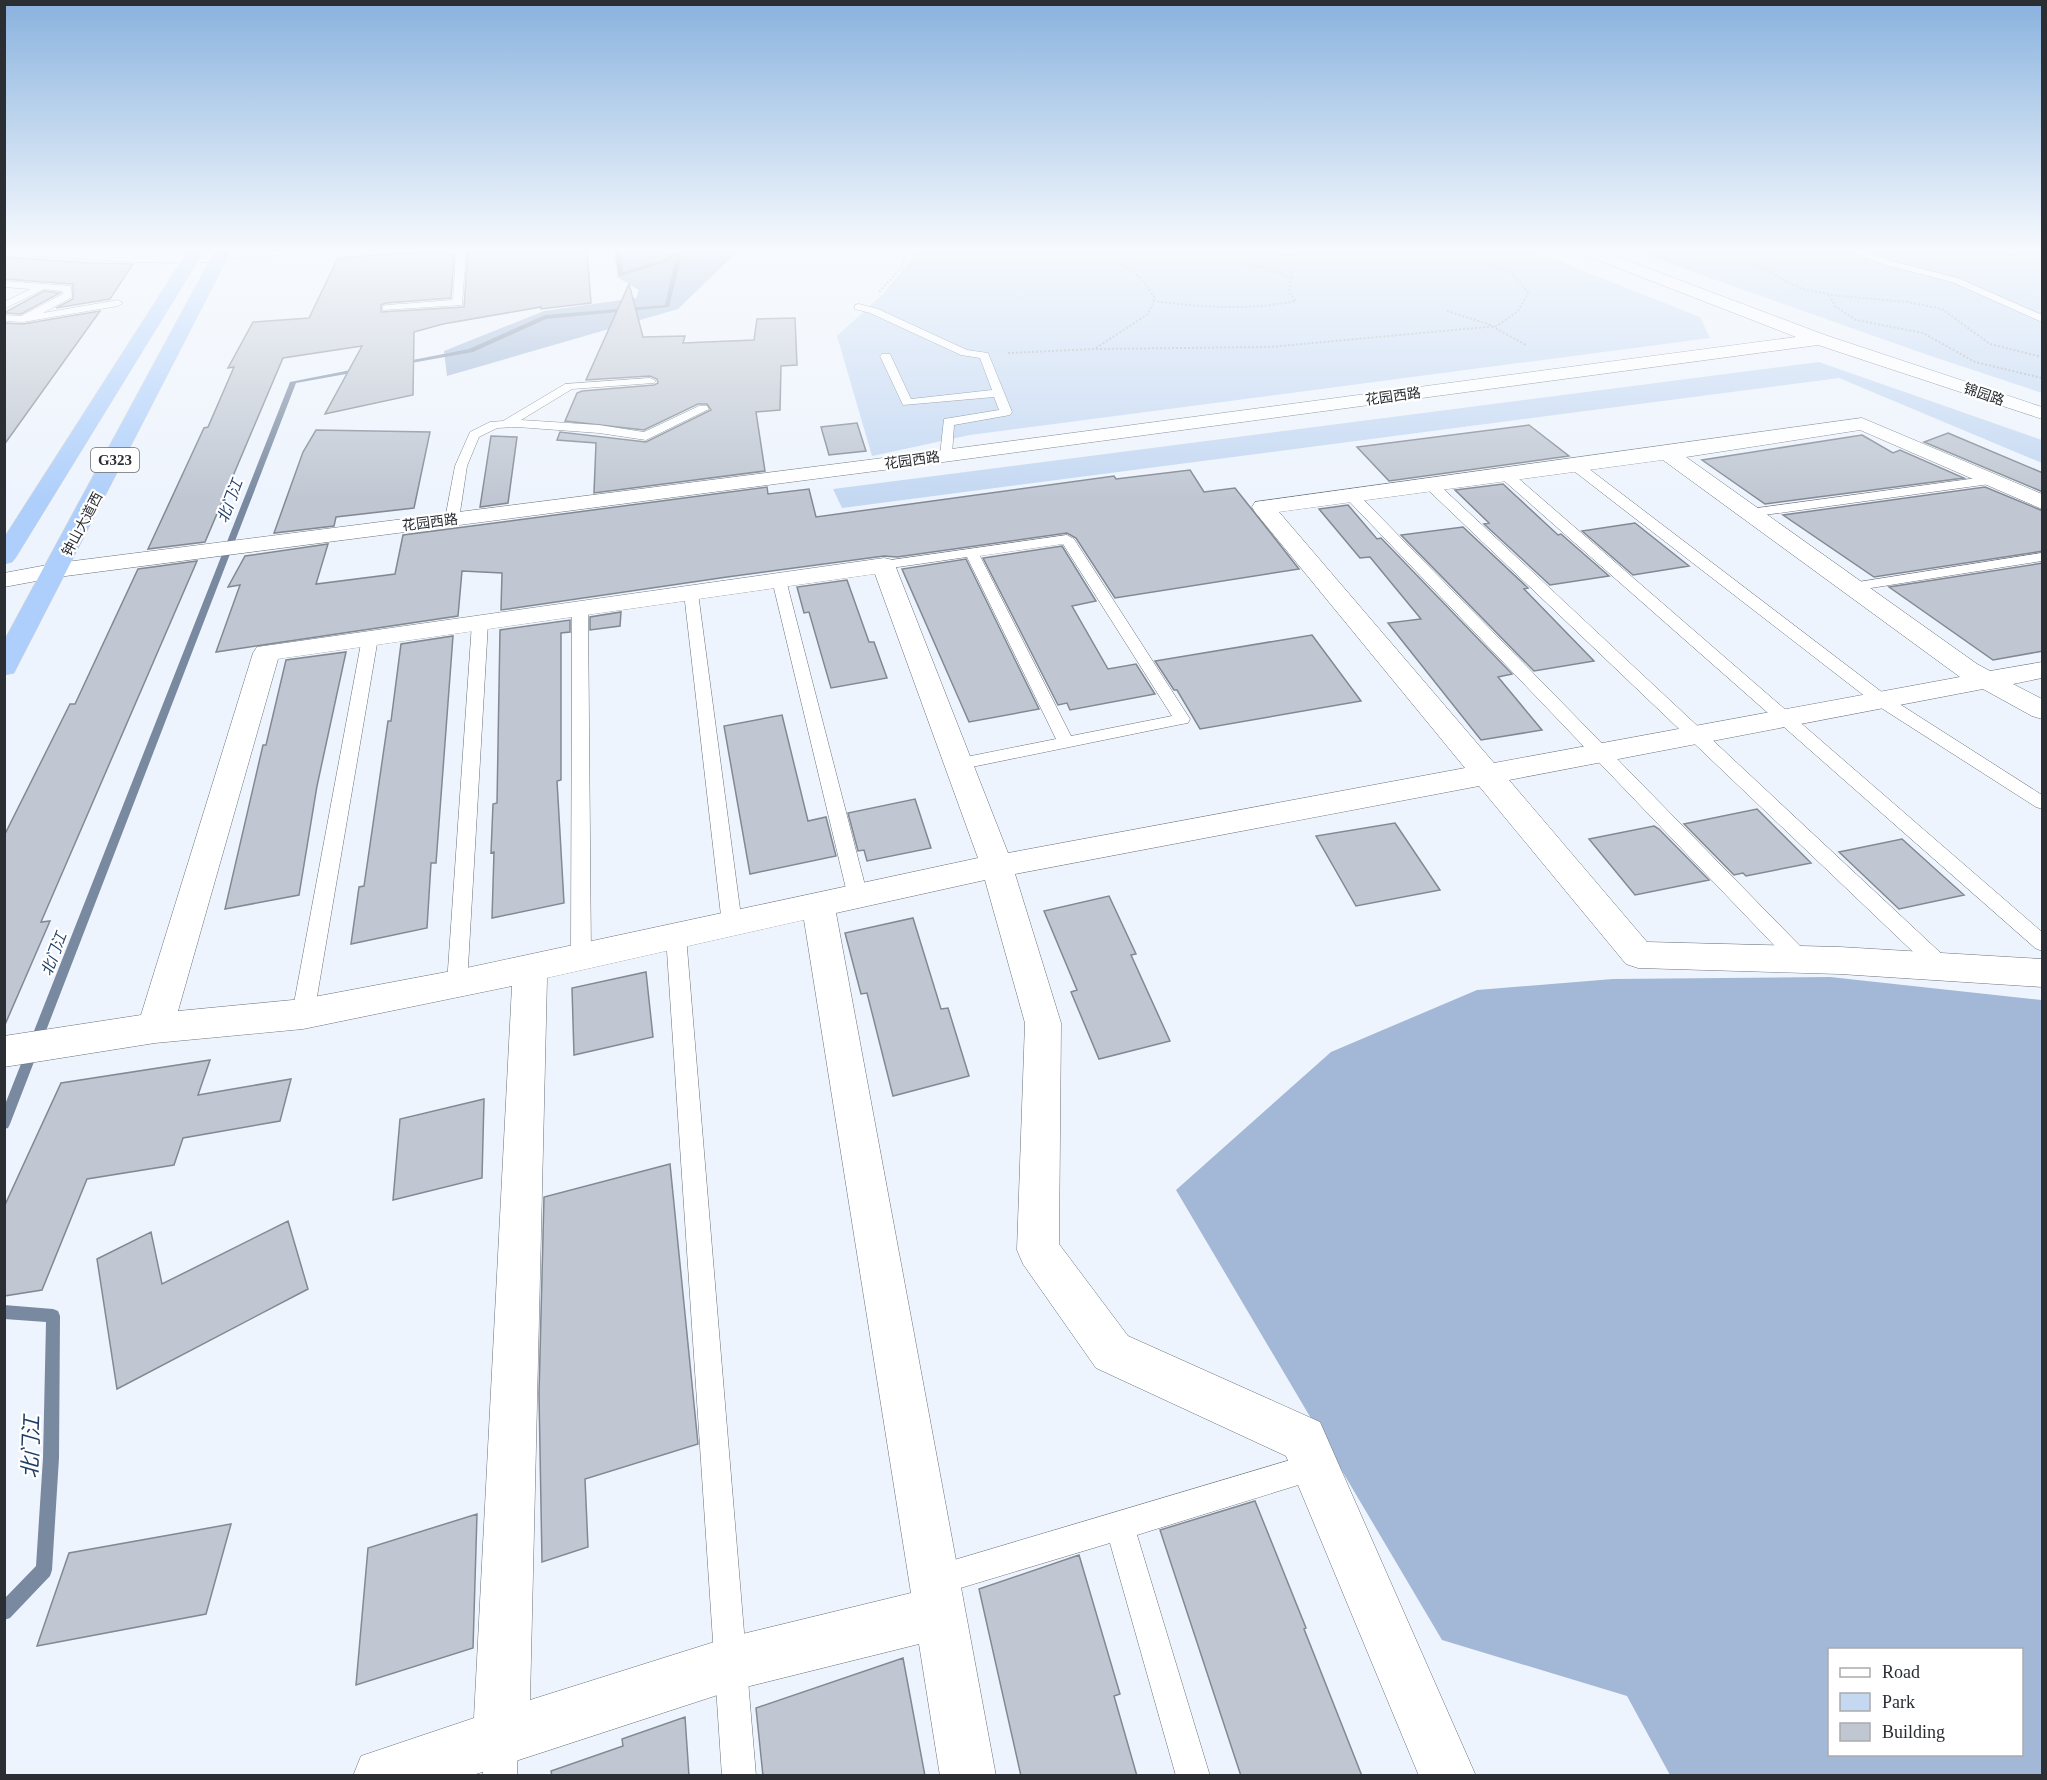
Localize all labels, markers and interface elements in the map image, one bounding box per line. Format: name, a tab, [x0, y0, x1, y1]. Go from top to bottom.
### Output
street label: 锦园路	[1962, 381, 2006, 408]
street label: 花园西路	[1364, 385, 1422, 408]
road number: G323	[91, 448, 139, 472]
street label: 花园西路	[883, 449, 941, 472]
water label: 北门江	[214, 475, 246, 525]
street label: 钟山大道西	[59, 490, 105, 559]
street label: 花园西路	[401, 512, 459, 533]
water label: 北门江	[38, 928, 70, 978]
water label: 北门江	[18, 1413, 44, 1479]
legend	[1828, 1648, 2023, 1756]
text: Road	[1882, 1662, 1920, 1682]
text: Park	[1882, 1692, 1915, 1712]
text: Building	[1882, 1722, 1945, 1742]

